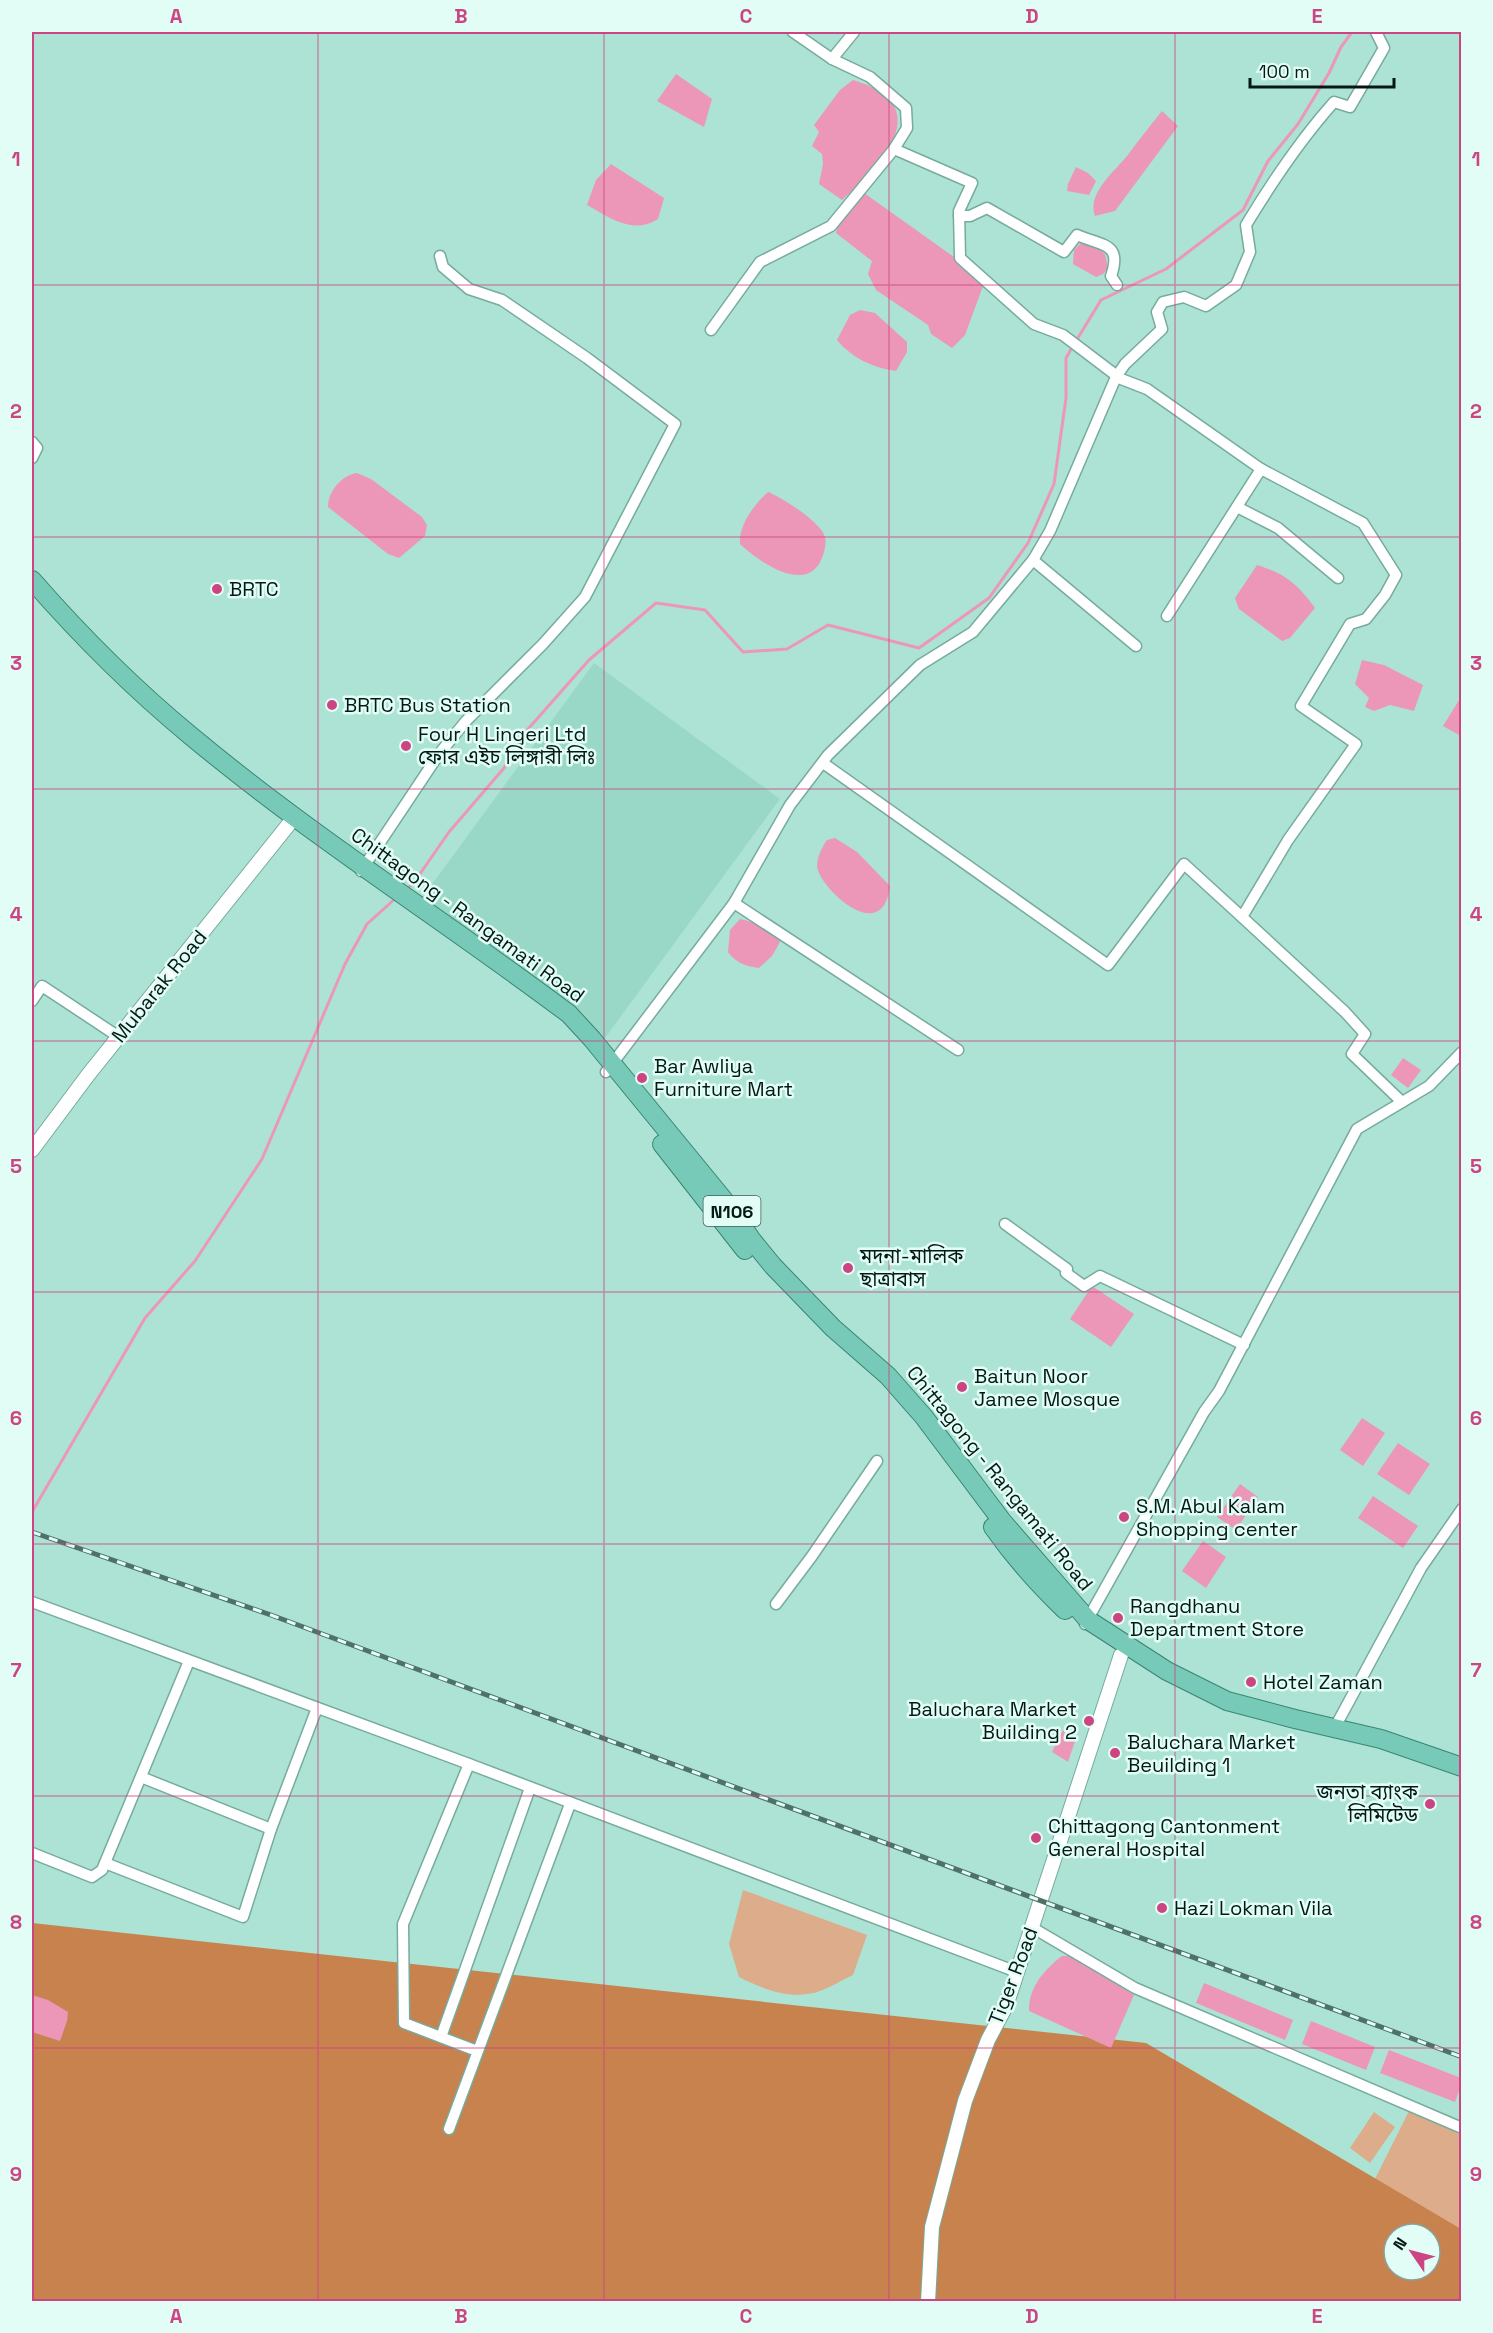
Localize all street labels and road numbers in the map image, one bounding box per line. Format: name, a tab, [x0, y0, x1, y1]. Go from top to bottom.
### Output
street label: Chittagong - Rangamati Road	[346, 821, 590, 1009]
street label: Mubarak Road	[106, 924, 212, 1048]
road number: N106	[704, 1196, 760, 1226]
street label: Chittagong - Rangamati Road	[901, 1360, 1099, 1596]
street label: Tiger Road	[982, 1923, 1044, 2029]

